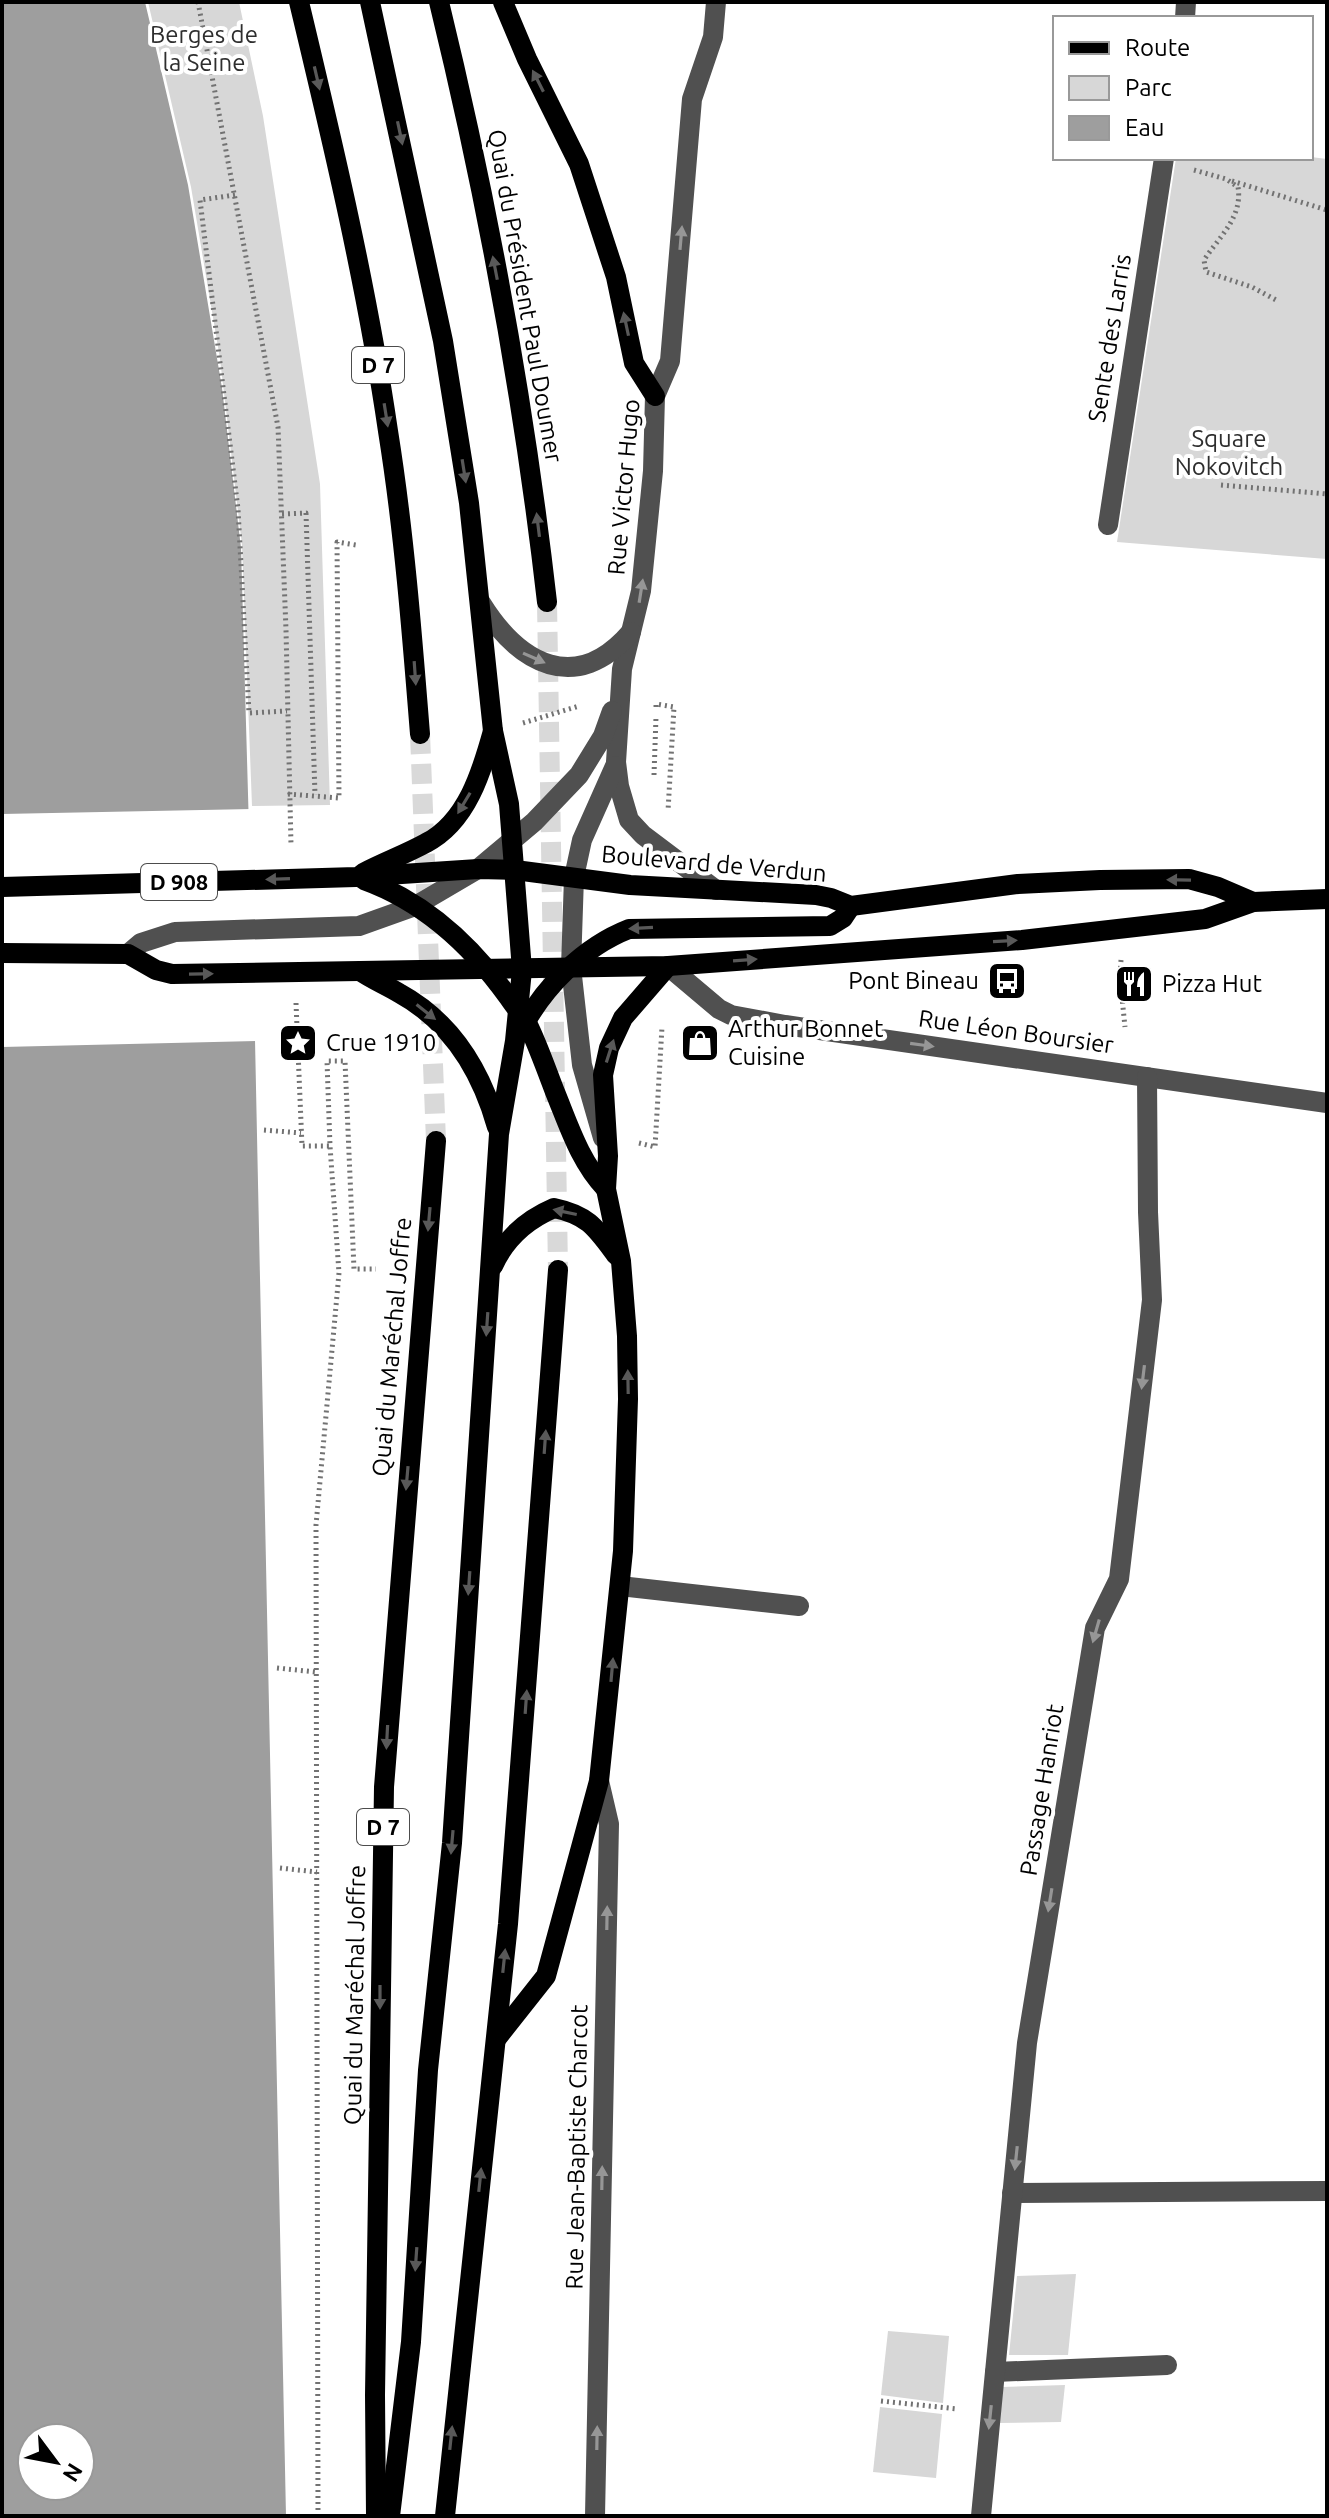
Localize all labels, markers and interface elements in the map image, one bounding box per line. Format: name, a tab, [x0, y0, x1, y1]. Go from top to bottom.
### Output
legend	[1053, 16, 1313, 160]
park label: Berges de la Seine	[150, 21, 258, 76]
text: Route	[1125, 34, 1190, 61]
one-way arrow	[311, 65, 324, 90]
one-way arrow	[531, 70, 545, 93]
text: Parc	[1125, 74, 1172, 101]
text: Eau	[1125, 114, 1164, 141]
one-way arrow	[394, 120, 407, 145]
street label: Quai du Président Paul Doumer	[483, 127, 568, 465]
one-way arrow	[674, 225, 687, 250]
street label: Sente des Larris	[1083, 252, 1136, 424]
one-way arrow	[489, 256, 501, 281]
one-way arrow	[620, 312, 632, 337]
road number: D 7	[352, 347, 404, 383]
street label: Rue Victor Hugo	[602, 398, 645, 576]
one-way arrow	[380, 403, 393, 428]
park label: Square Nokovitch	[1175, 425, 1283, 480]
one-way arrow	[458, 458, 471, 483]
one-way arrow	[532, 512, 545, 537]
one-way arrow	[635, 578, 647, 603]
one-way arrow	[522, 651, 546, 664]
one-way arrow	[409, 661, 422, 686]
one-way arrow	[458, 792, 472, 814]
street label: Boulevard de Verdun	[600, 840, 828, 887]
road number: D 908	[141, 864, 217, 900]
one-way arrow	[265, 873, 290, 886]
one-way arrow	[1166, 873, 1191, 886]
one-way arrow	[628, 922, 654, 935]
one-way arrow	[993, 934, 1018, 947]
one-way arrow	[733, 953, 758, 966]
bus stop icon: Pont Bineau	[986, 960, 1028, 1002]
restaurant icon: Pizza Hut	[1113, 963, 1155, 1005]
one-way arrow	[189, 967, 214, 980]
place label: Pont Bineau	[848, 967, 979, 994]
place label: Pizza Hut	[1162, 970, 1262, 997]
one-way arrow	[416, 1004, 436, 1020]
street label: Rue Léon Boursier	[917, 1004, 1115, 1059]
place label: Arthur Bonnet Cuisine	[728, 1015, 884, 1070]
place icon: Crue 1910	[277, 1022, 319, 1064]
shop icon: Arthur Bonnet Cuisine	[679, 1022, 721, 1064]
place label: Crue 1910	[326, 1029, 436, 1056]
one-way arrow	[604, 1039, 616, 1063]
one-way arrow	[910, 1039, 935, 1052]
one-way arrow	[552, 1205, 577, 1218]
one-way arrow	[422, 1207, 435, 1232]
street label: Quai du Maréchal Joffre	[367, 1216, 416, 1478]
one-way arrow	[480, 1312, 493, 1337]
one-way arrow	[1136, 1365, 1149, 1390]
one-way arrow	[622, 1369, 634, 1394]
one-way arrow	[539, 1429, 552, 1454]
one-way arrow	[400, 1466, 413, 1491]
one-way arrow	[462, 1571, 475, 1596]
one-way arrow	[1089, 1619, 1102, 1643]
one-way arrow	[606, 1657, 619, 1682]
one-way arrow	[520, 1689, 533, 1714]
street label: Passage Hanriot	[1015, 1702, 1068, 1878]
one-way arrow	[380, 1725, 393, 1750]
road number: D 7	[357, 1809, 409, 1845]
one-way arrow	[445, 1830, 458, 1855]
street label: Quai du Maréchal Joffre	[339, 1865, 370, 2125]
one-way arrow	[1043, 1888, 1055, 1913]
one-way arrow	[601, 1905, 613, 1930]
one-way arrow	[498, 1948, 511, 1973]
one-way arrow	[374, 1985, 386, 2010]
street label: Rue Jean-Baptiste Charcot	[561, 2004, 592, 2290]
one-way arrow	[1009, 2146, 1022, 2171]
one-way arrow	[596, 2165, 608, 2190]
one-way arrow	[474, 2167, 487, 2192]
one-way arrow	[409, 2247, 422, 2272]
one-way arrow	[984, 2404, 997, 2429]
north arrow	[16, 2422, 96, 2502]
one-way arrow	[445, 2425, 458, 2450]
one-way arrow	[591, 2425, 603, 2450]
text: N	[58, 2459, 88, 2486]

